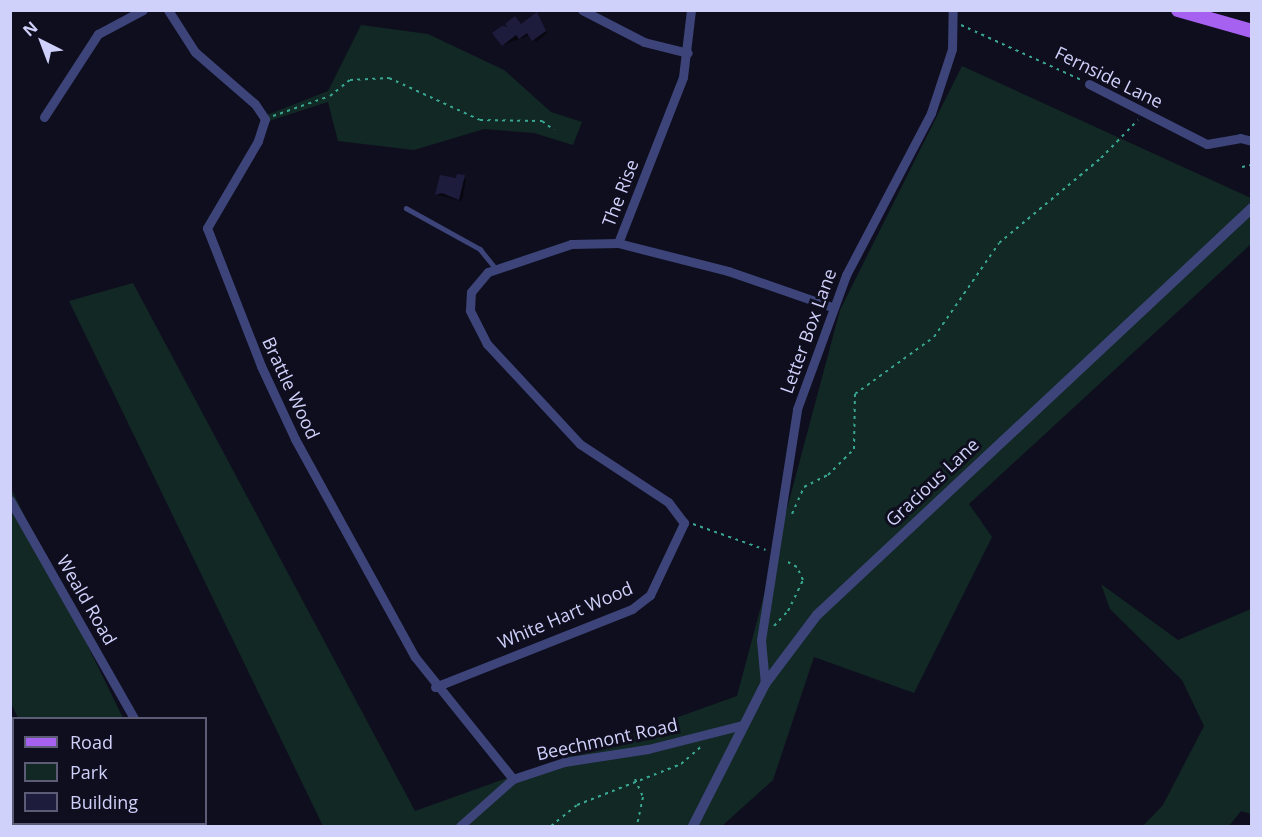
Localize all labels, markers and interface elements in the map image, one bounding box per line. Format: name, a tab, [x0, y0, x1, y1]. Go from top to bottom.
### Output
north arrow	[12, 12, 72, 72]
text: N	[18, 16, 42, 41]
street label: Fernside Lane	[1052, 42, 1166, 112]
street label: The Rise	[597, 156, 643, 230]
street label: Letter Box Lane	[775, 265, 841, 397]
street label: Brattle Wood	[258, 333, 324, 443]
street label: Gracious Lane	[881, 433, 983, 531]
street label: Weald Road	[53, 551, 121, 649]
street label: White Hart Wood	[494, 577, 636, 653]
street label: Beechmont Road	[534, 713, 680, 765]
legend	[12, 717, 207, 825]
text: Road	[70, 730, 113, 754]
text: Park	[70, 760, 108, 784]
text: Building	[70, 790, 138, 814]

